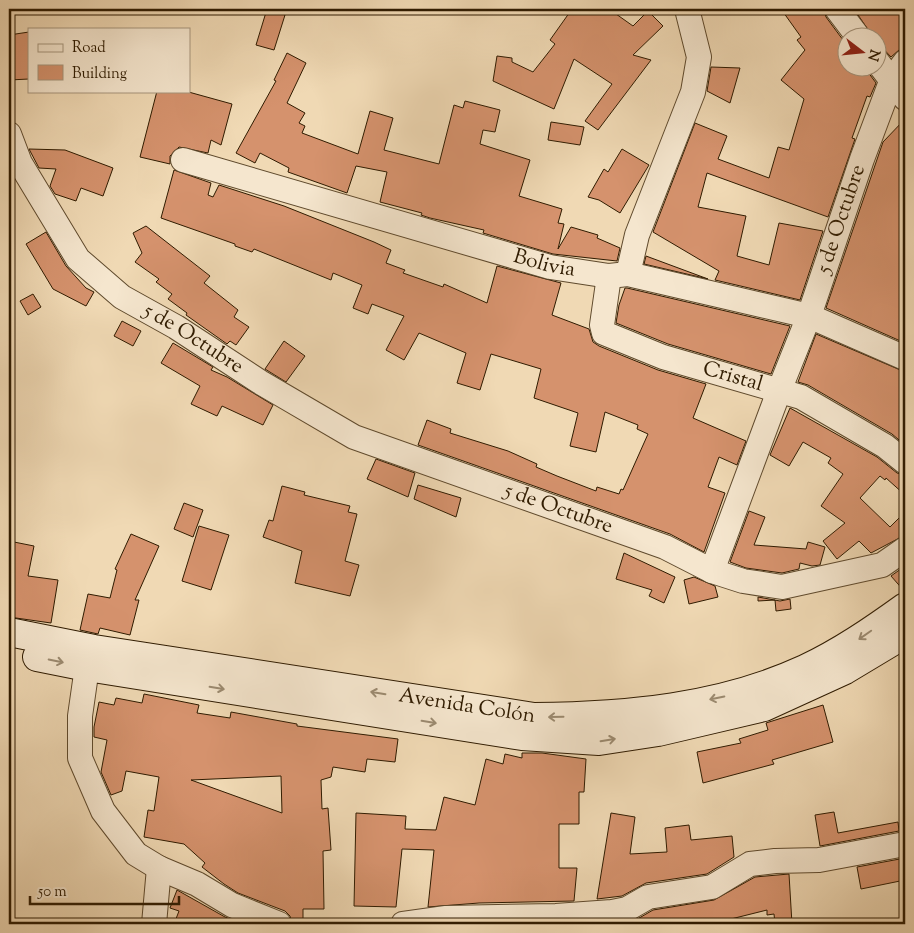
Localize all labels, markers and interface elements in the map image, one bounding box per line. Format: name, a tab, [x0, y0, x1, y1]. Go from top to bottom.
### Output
legend	[28, 28, 190, 92]
north arrow	[836, 28, 886, 78]
text: Road	[72, 38, 106, 59]
text: N	[861, 47, 884, 63]
text: Building	[72, 64, 127, 85]
street label: 5 de Octubre	[809, 161, 874, 279]
street label: Bolivia	[510, 242, 577, 286]
street label: 5 de Octubre	[137, 296, 249, 382]
street label: Cristal	[699, 354, 767, 400]
street label: 5 de Octubre	[499, 476, 617, 542]
one-way arrow	[859, 630, 873, 640]
one-way arrow	[48, 657, 64, 666]
street label: Avenida Colón	[397, 681, 537, 732]
one-way arrow	[208, 683, 224, 693]
one-way arrow	[370, 687, 386, 697]
one-way arrow	[709, 694, 725, 703]
one-way arrow	[548, 712, 564, 722]
one-way arrow	[421, 717, 437, 727]
one-way arrow	[599, 735, 615, 745]
scale bar	[30, 873, 179, 905]
text: 50 m	[37, 882, 67, 903]

